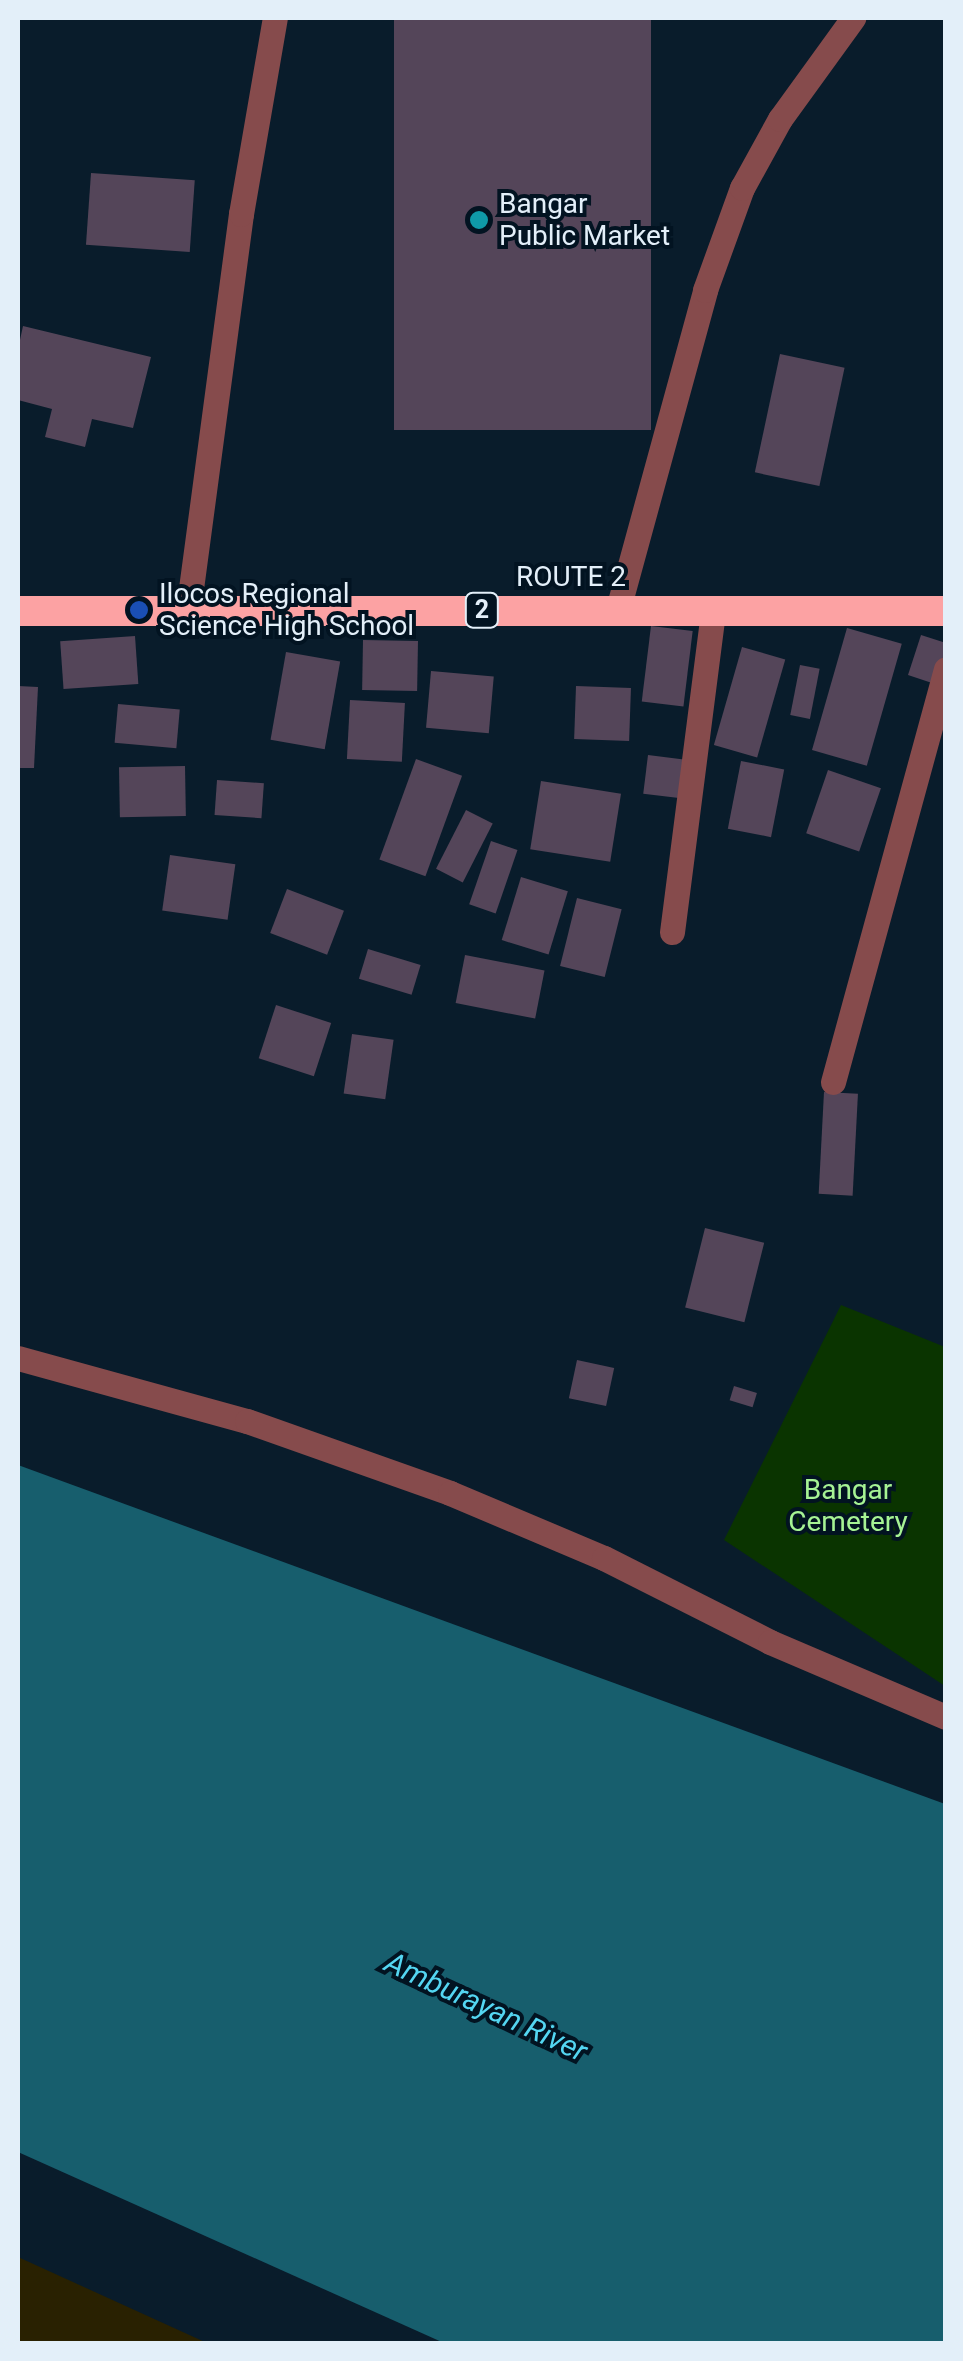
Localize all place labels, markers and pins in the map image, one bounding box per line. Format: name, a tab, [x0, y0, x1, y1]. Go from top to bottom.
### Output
place label: Bangar Public Market	[499, 187, 670, 253]
marker: Bangar Public Market	[468, 209, 490, 231]
place label: Ilocos Regional Science High School	[159, 577, 414, 643]
marker: Ilocos Regional Science High School	[128, 599, 150, 621]

